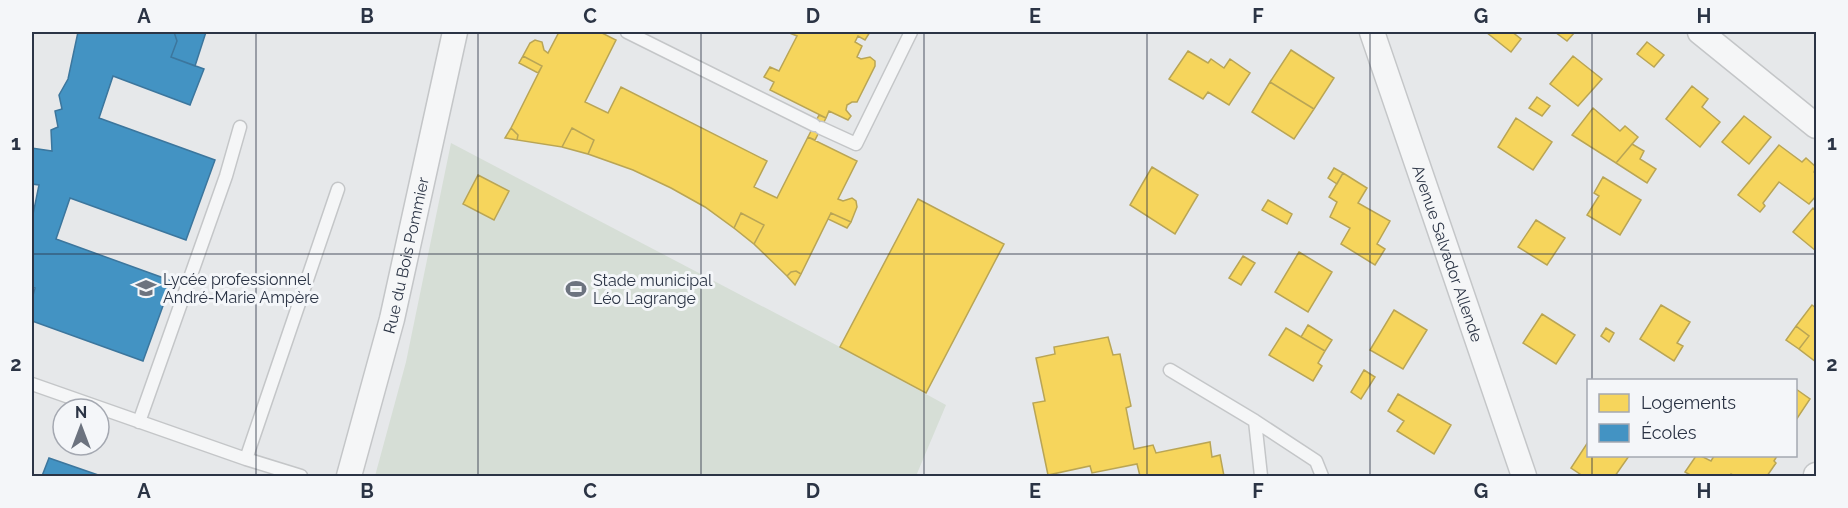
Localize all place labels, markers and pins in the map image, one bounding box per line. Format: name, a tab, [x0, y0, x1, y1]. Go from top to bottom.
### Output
place label: Lycée professionnel André-Marie Ampère	[163, 270, 319, 307]
place label: Stade municipal Léo Lagrange	[593, 271, 713, 308]
school or university icon: Lycée professionnel André-Marie Ampère	[134, 276, 158, 300]
sports icon: Stade municipal Léo Lagrange	[564, 277, 588, 301]

